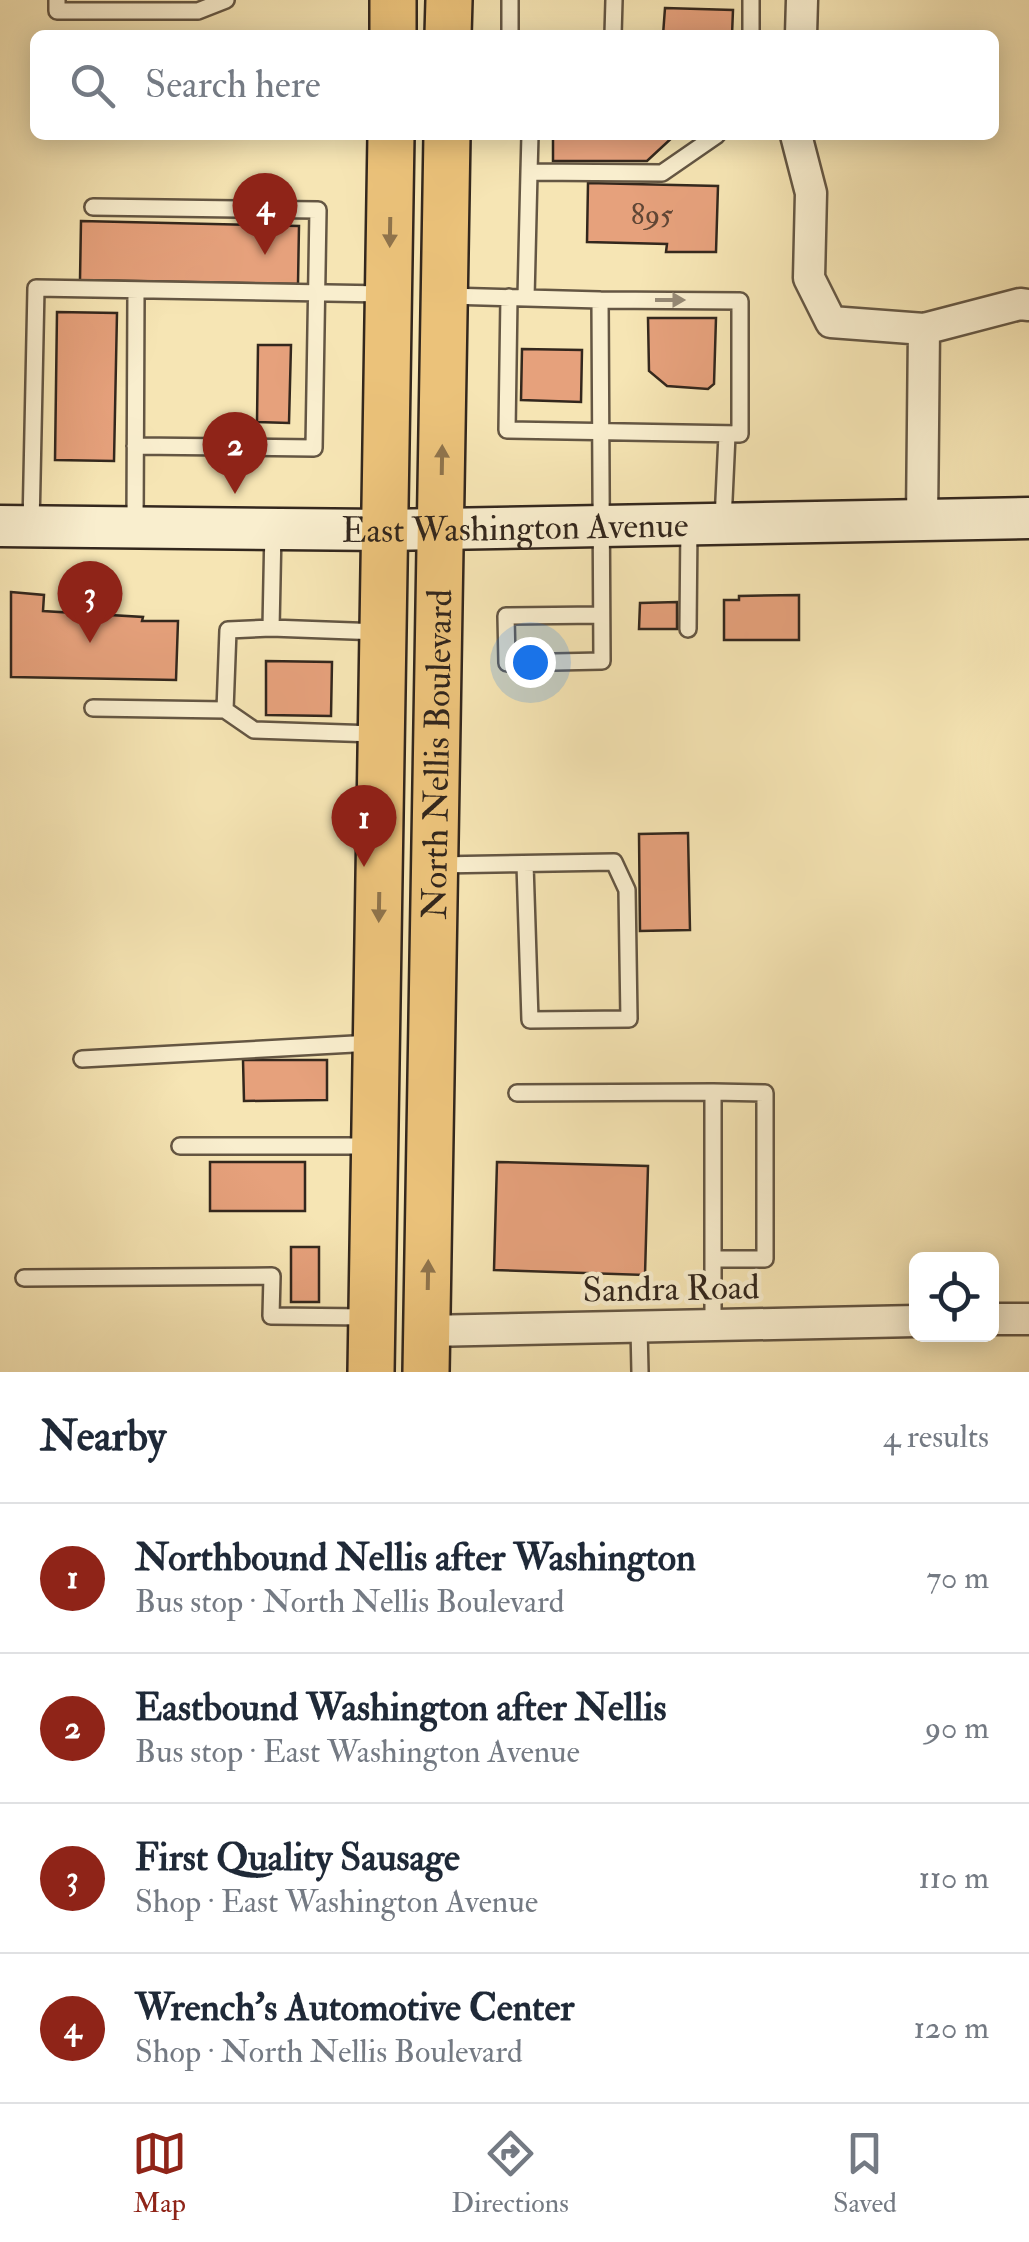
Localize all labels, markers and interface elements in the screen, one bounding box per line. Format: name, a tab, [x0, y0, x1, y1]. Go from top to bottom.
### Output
search box	[30, 30, 999, 140]
icon: search	[65, 58, 120, 113]
text: Search here	[145, 61, 321, 109]
pin: 4	[232, 172, 298, 255]
house number: 895	[631, 196, 674, 233]
one-way arrow	[381, 217, 397, 249]
one-way arrow	[655, 292, 687, 308]
pin: 2	[202, 412, 268, 494]
one-way arrow	[434, 443, 450, 475]
street label: East Washington Avenue	[341, 503, 689, 553]
pin: 3	[58, 560, 122, 643]
street label: North Nellis Boulevard	[413, 589, 462, 920]
your location	[505, 637, 556, 688]
pin: 1	[332, 784, 396, 867]
one-way arrow	[371, 892, 387, 924]
map controls	[909, 1252, 999, 1342]
button: locate	[909, 1252, 999, 1342]
one-way arrow	[420, 1258, 436, 1290]
street label: Sandra Road	[582, 1265, 760, 1313]
text: Nearby	[40, 1411, 166, 1463]
text: 4 results	[883, 1417, 989, 1457]
text: Northbound Nellis after Washington	[135, 1534, 696, 1582]
text: 1	[67, 1558, 78, 1598]
text: 70 m	[926, 1558, 989, 1598]
text: Bus stop · North Nellis Boulevard	[135, 1582, 565, 1622]
text: Eastbound Washington after Nellis	[135, 1684, 666, 1732]
text: 2	[64, 1708, 81, 1748]
text: 90 m	[925, 1708, 989, 1748]
text: Bus stop · East Washington Avenue	[135, 1732, 580, 1772]
text: First Quality Sausage	[135, 1834, 460, 1882]
text: 3	[66, 1858, 79, 1898]
text: 110 m	[918, 1858, 989, 1898]
text: Shop · East Washington Avenue	[135, 1882, 538, 1922]
text: Wrench's Automotive Center	[135, 1984, 574, 2032]
text: 4	[64, 2008, 81, 2048]
text: 120 m	[913, 2008, 989, 2048]
text: Shop · North Nellis Boulevard	[135, 2032, 523, 2072]
tab: Map	[132, 2126, 187, 2221]
tab: Directions	[451, 2126, 569, 2221]
tab: Saved	[833, 2126, 897, 2221]

